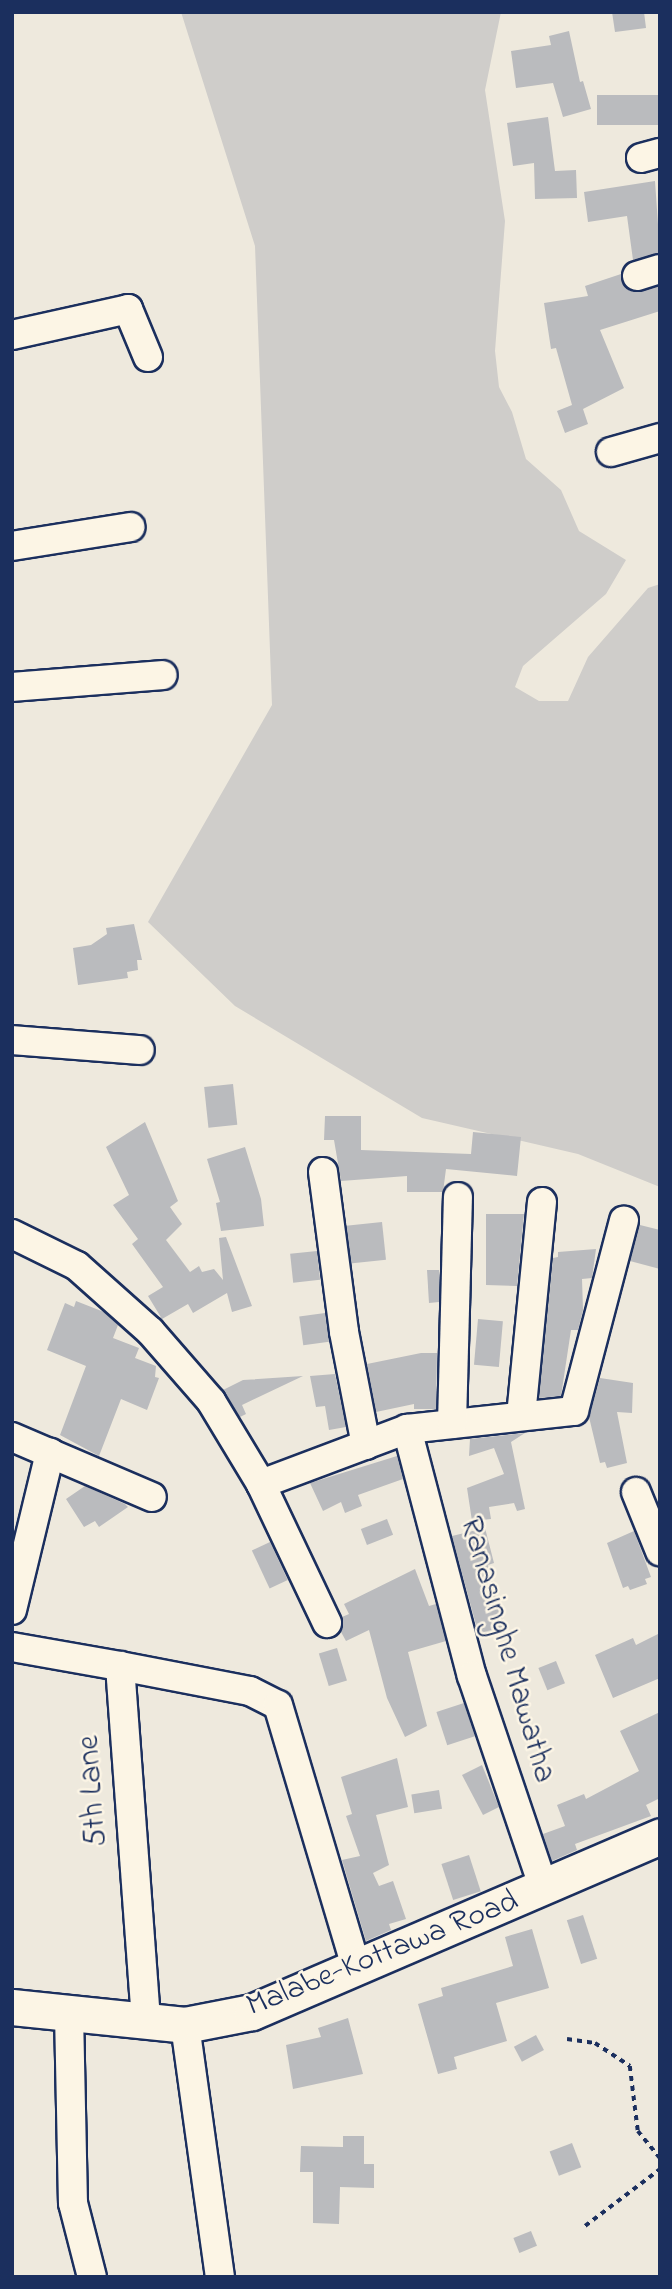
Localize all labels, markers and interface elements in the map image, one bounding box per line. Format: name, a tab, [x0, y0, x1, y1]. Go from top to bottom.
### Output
street label: Ranasinghe Mawatha	[450, 1513, 562, 1787]
street label: 5th Lane	[71, 1734, 117, 1848]
street label: Malabe-Kottawa Road	[242, 1883, 524, 2027]

